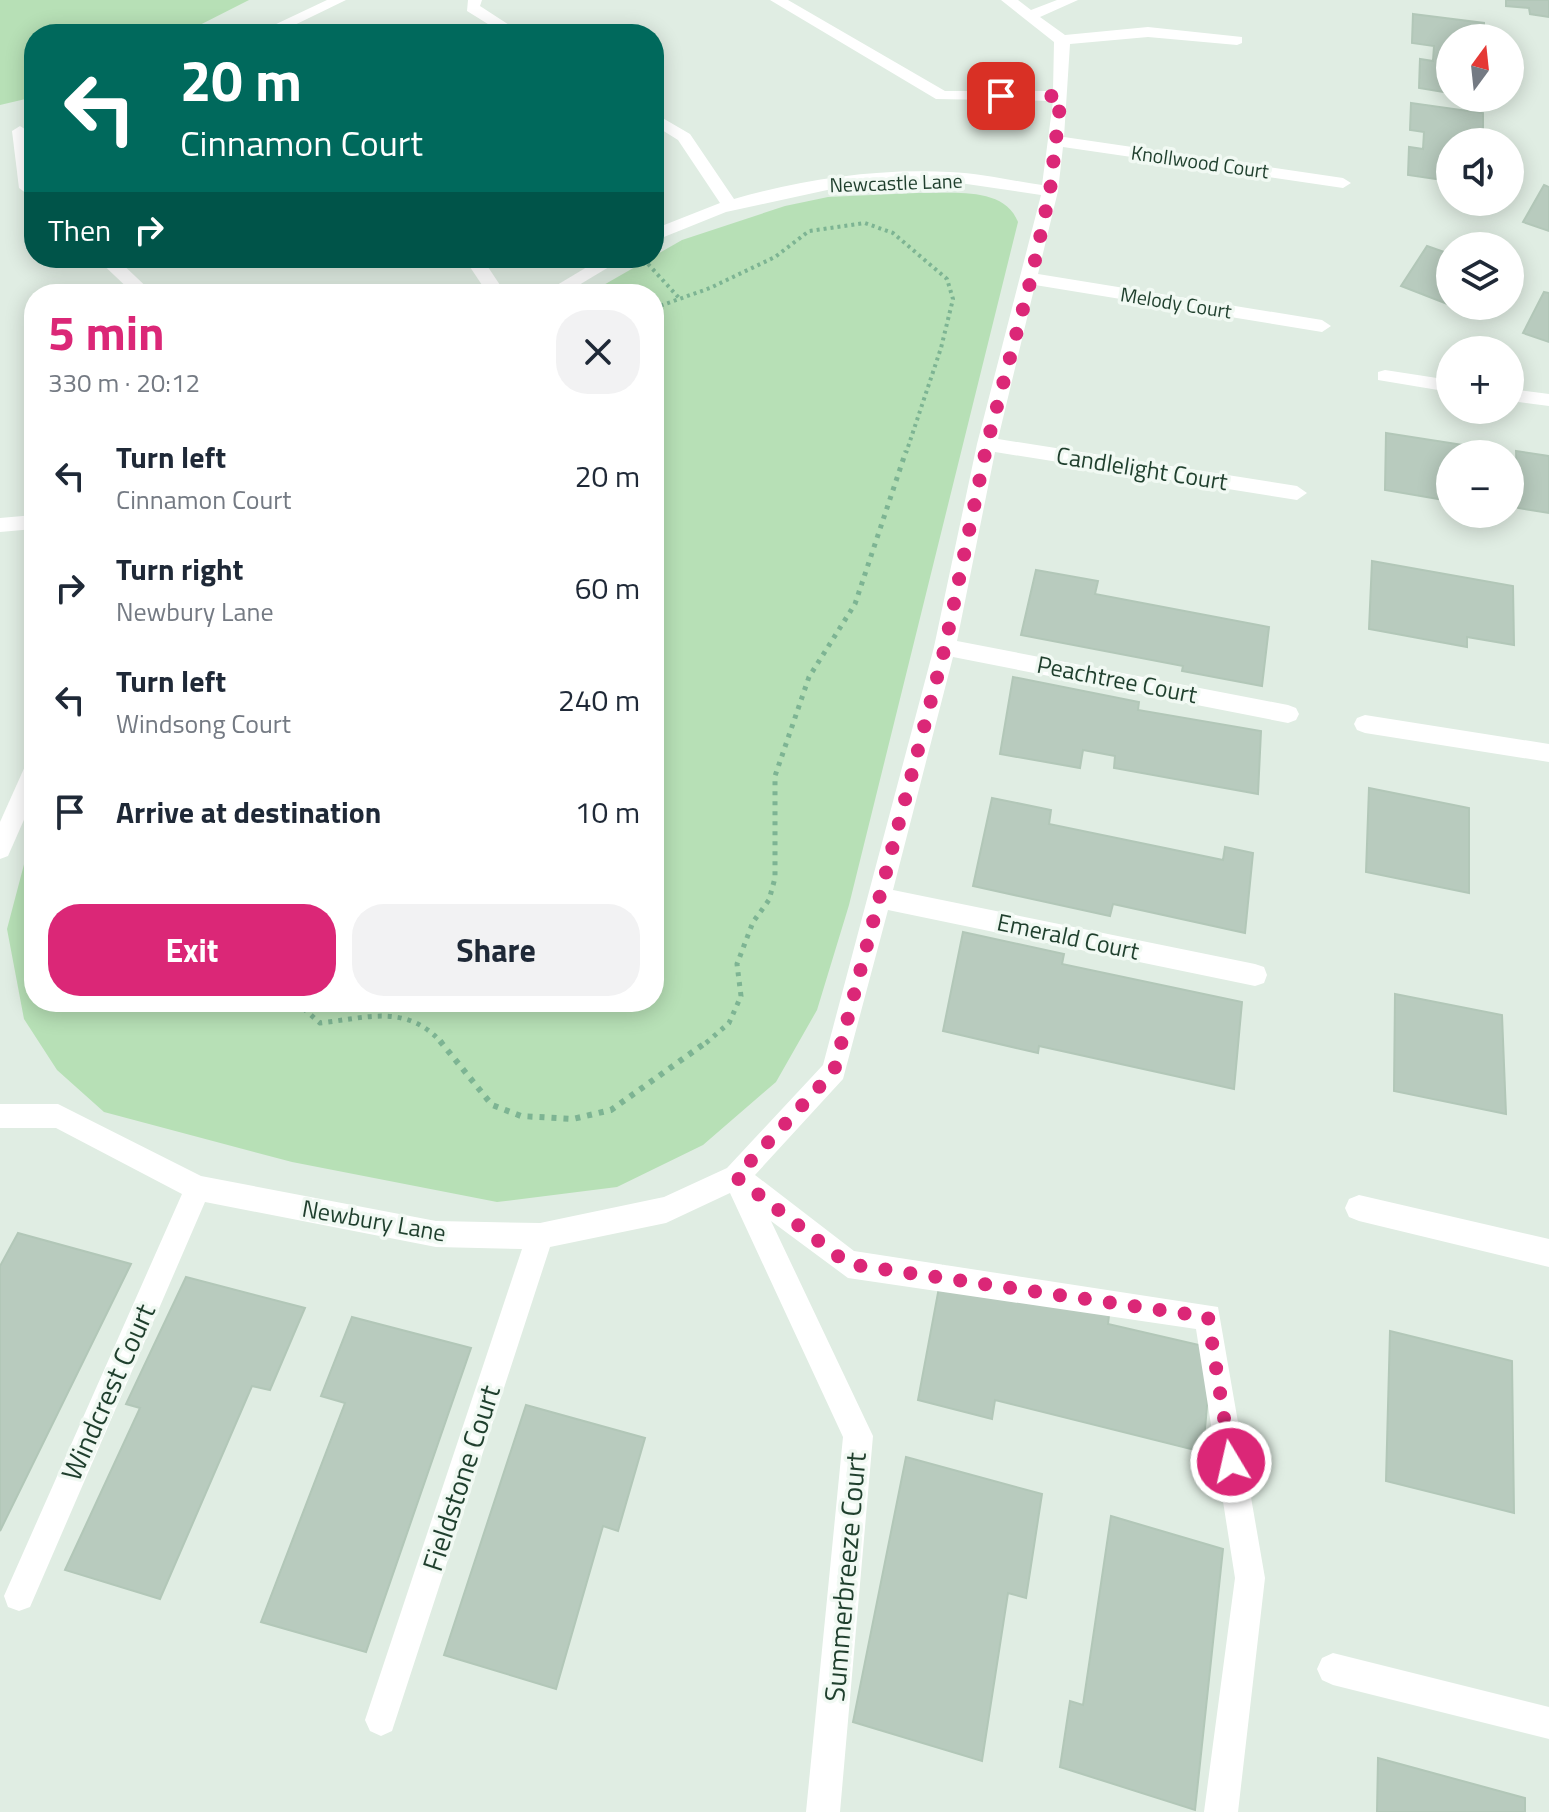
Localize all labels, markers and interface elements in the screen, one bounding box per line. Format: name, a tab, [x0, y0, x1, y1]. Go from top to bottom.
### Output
north arrow	[1436, 24, 1524, 112]
map controls	[1436, 24, 1524, 528]
text: 20 m	[180, 38, 302, 123]
icon: left	[48, 56, 152, 160]
pin	[967, 62, 1035, 130]
icon: arrive	[979, 74, 1023, 118]
text: Cinnamon Court	[180, 115, 423, 170]
button: sound	[1436, 128, 1524, 216]
street label: Knollwood Court	[1129, 136, 1271, 187]
street label: Newcastle Lane	[829, 165, 963, 200]
text: Then	[48, 207, 111, 253]
icon: right	[127, 208, 171, 252]
button: layers	[1436, 232, 1524, 320]
street label: Melody Court	[1118, 278, 1234, 327]
text: 5 min	[48, 296, 165, 369]
button: close	[556, 310, 640, 394]
button: +	[1436, 336, 1524, 424]
text: 330 m · 20:12	[48, 363, 200, 402]
text: Turn left	[116, 434, 226, 480]
street label: Candlelight Court	[1054, 437, 1231, 499]
button: −	[1436, 440, 1524, 528]
text: 20 m	[575, 453, 640, 499]
icon: left	[48, 454, 92, 498]
text: Cinnamon Court	[116, 480, 291, 519]
text: Turn right	[116, 546, 244, 592]
text: 60 m	[575, 565, 640, 611]
icon: right	[48, 566, 92, 610]
text: Newbury Lane	[116, 592, 274, 631]
street label: Peachtree Court	[1034, 646, 1201, 712]
text: Turn left	[116, 658, 226, 704]
text: 240 m	[558, 677, 640, 723]
icon: left	[48, 678, 92, 722]
text: Windsong Court	[116, 704, 291, 743]
text: Arrive at destination	[116, 789, 381, 835]
text: 10 m	[575, 789, 640, 835]
icon: arrive	[48, 790, 92, 834]
street label: Emerald Court	[994, 903, 1143, 969]
button: Exit	[48, 904, 336, 996]
button: Share	[352, 904, 640, 996]
street label: Newbury Lane	[299, 1190, 449, 1250]
street label: Windcrest Court	[49, 1296, 166, 1487]
street label: Fieldstone Court	[410, 1379, 511, 1576]
position arrow	[1189, 1420, 1273, 1504]
street label: Summerbreeze Court	[812, 1450, 877, 1703]

